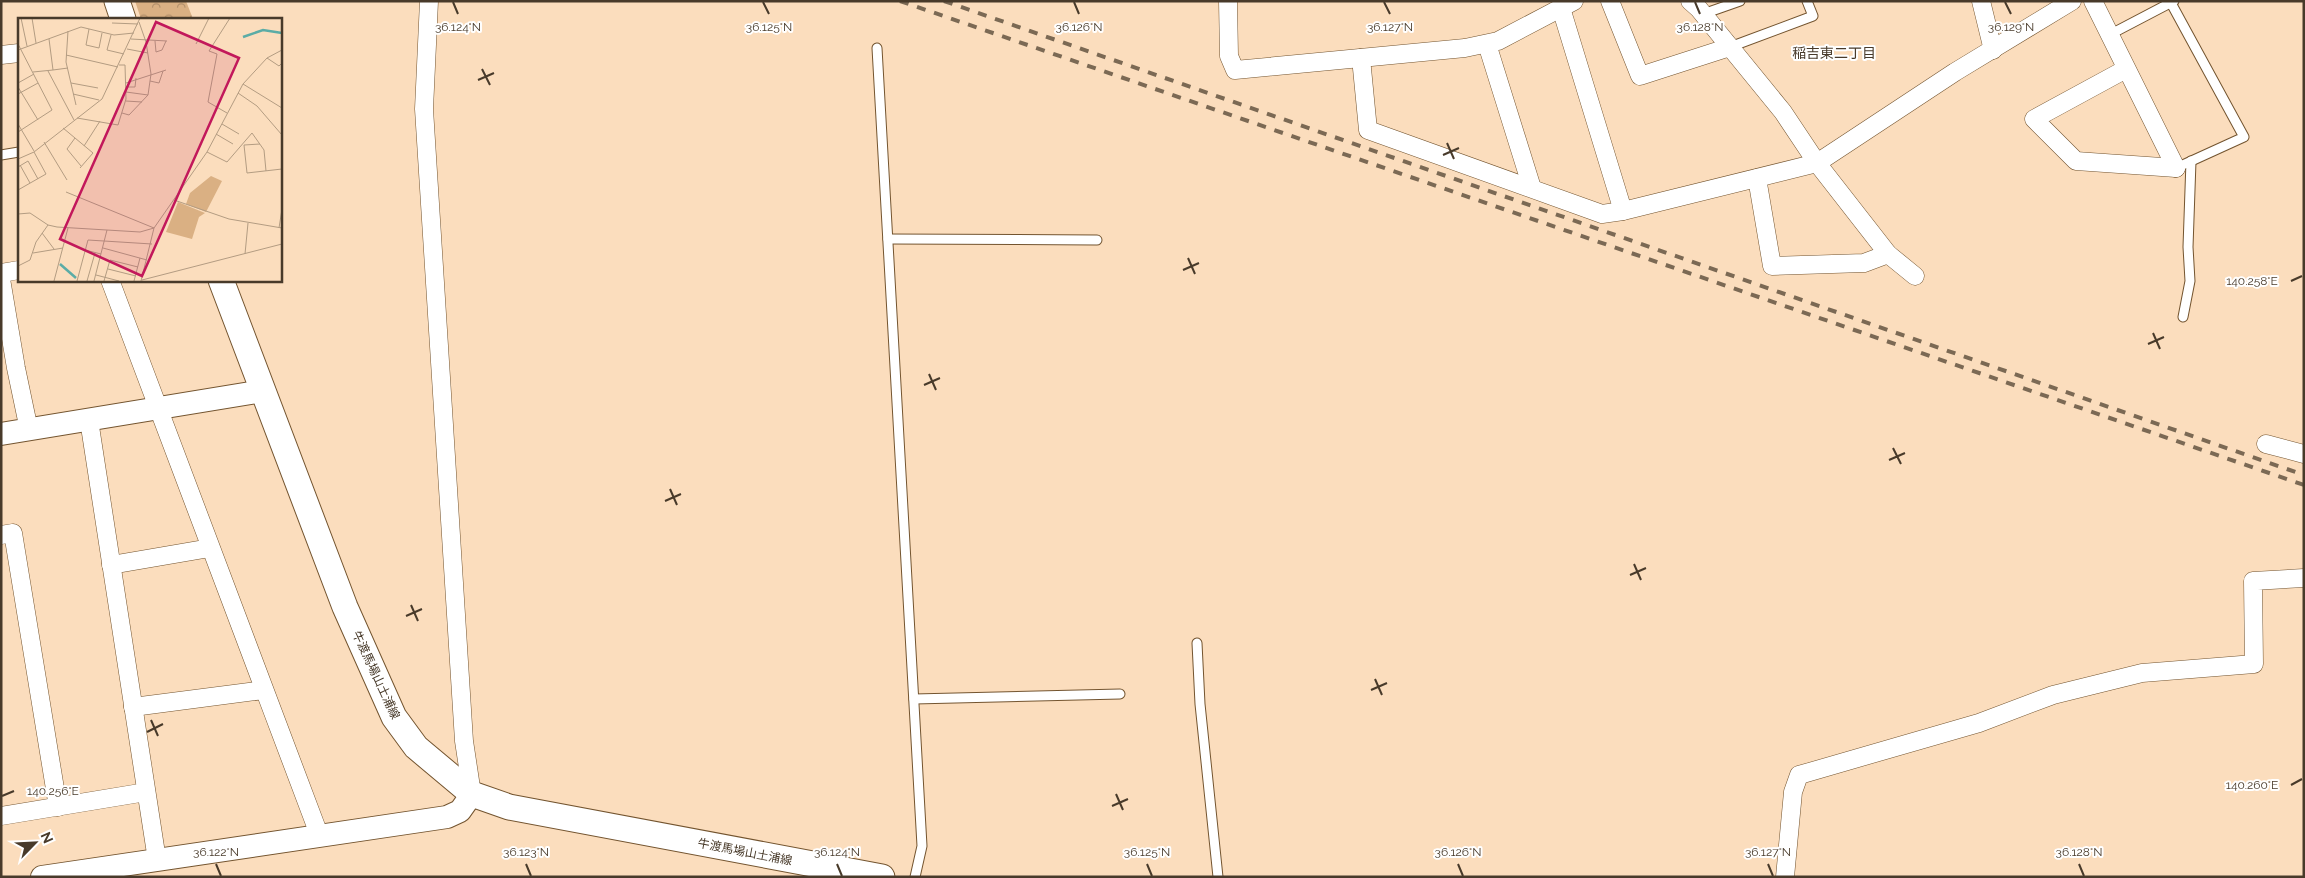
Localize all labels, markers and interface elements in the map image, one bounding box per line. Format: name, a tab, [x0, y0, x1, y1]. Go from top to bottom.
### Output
inset map	[18, 18, 281, 281]
text: 36.124°N	[435, 20, 481, 34]
text: 36.125°N	[746, 20, 792, 34]
text: 36.126°N	[1056, 20, 1103, 34]
text: 36.127°N	[1367, 20, 1413, 34]
text: 36.128°N	[1677, 20, 1723, 34]
text: 36.129°N	[1988, 20, 2034, 34]
district label: 稲吉東二丁目	[1792, 45, 1876, 61]
text: 140.258°E	[2226, 274, 2278, 288]
street label: 牛渡馬場山土浦線	[349, 629, 403, 721]
text: 140.260°E	[2226, 778, 2278, 792]
text: 140.256°E	[27, 784, 79, 798]
north arrow	[10, 818, 60, 868]
text: N	[37, 830, 56, 846]
street label: 牛渡馬場山土浦線	[697, 836, 793, 868]
text: 36.122°N	[193, 845, 239, 859]
text: 36.123°N	[503, 845, 549, 859]
text: 36.124°N	[814, 845, 860, 859]
text: 36.125°N	[1124, 845, 1170, 859]
text: 36.126°N	[1435, 845, 1482, 859]
text: 36.127°N	[1745, 845, 1791, 859]
text: 36.128°N	[2056, 845, 2102, 859]

